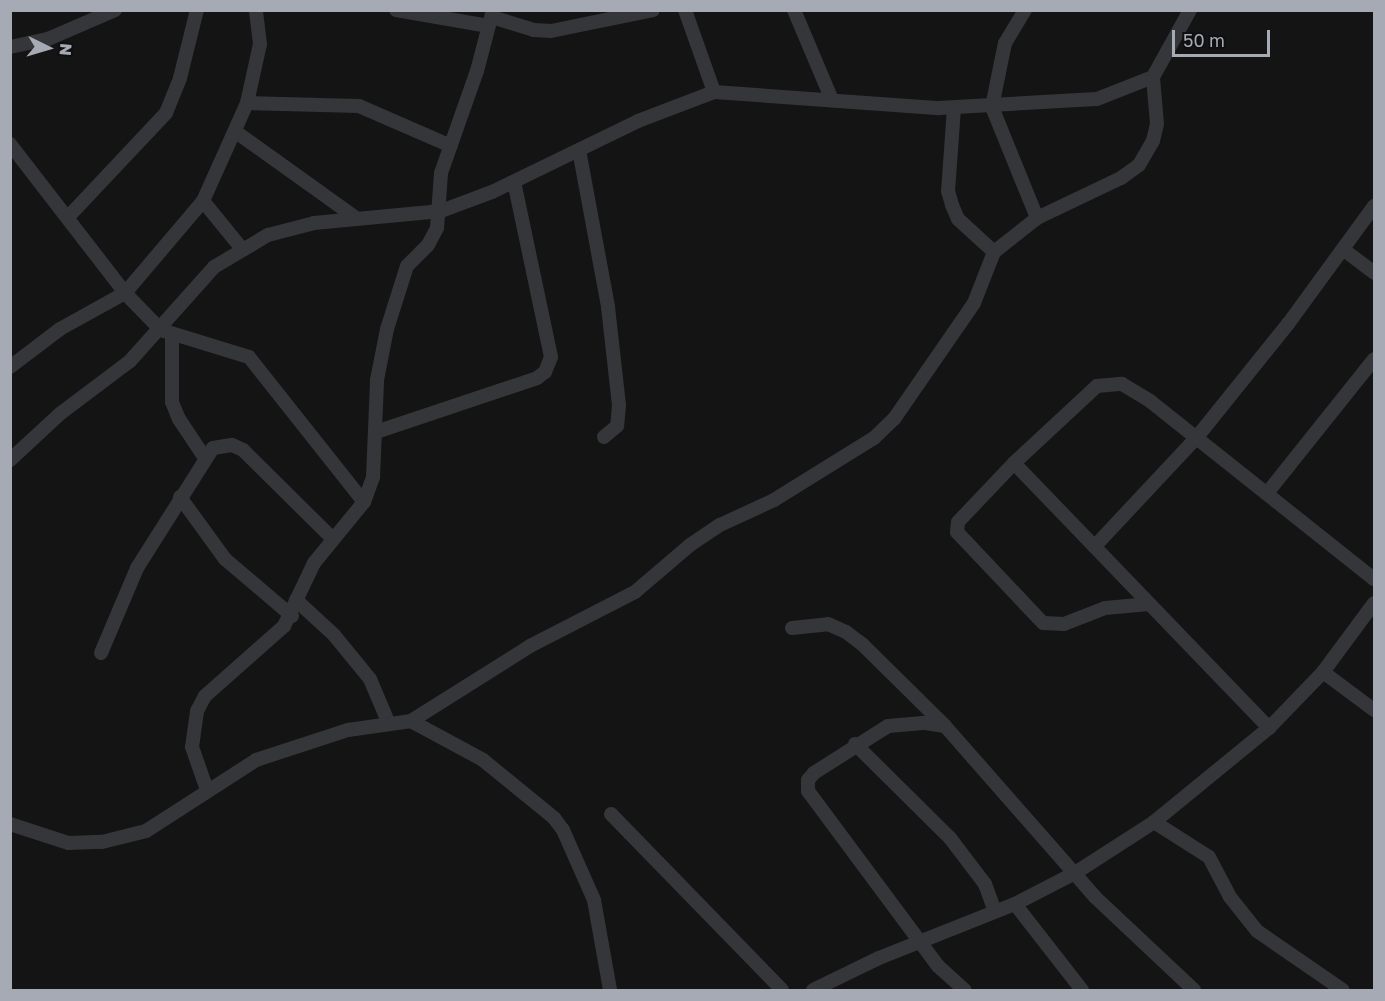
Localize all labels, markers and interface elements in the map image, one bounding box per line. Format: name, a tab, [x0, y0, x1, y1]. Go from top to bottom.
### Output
north arrow	[18, 18, 78, 78]
scale bar	[1175, 18, 1272, 56]
text: 50 m	[1183, 29, 1225, 51]
text: N	[55, 43, 76, 56]

